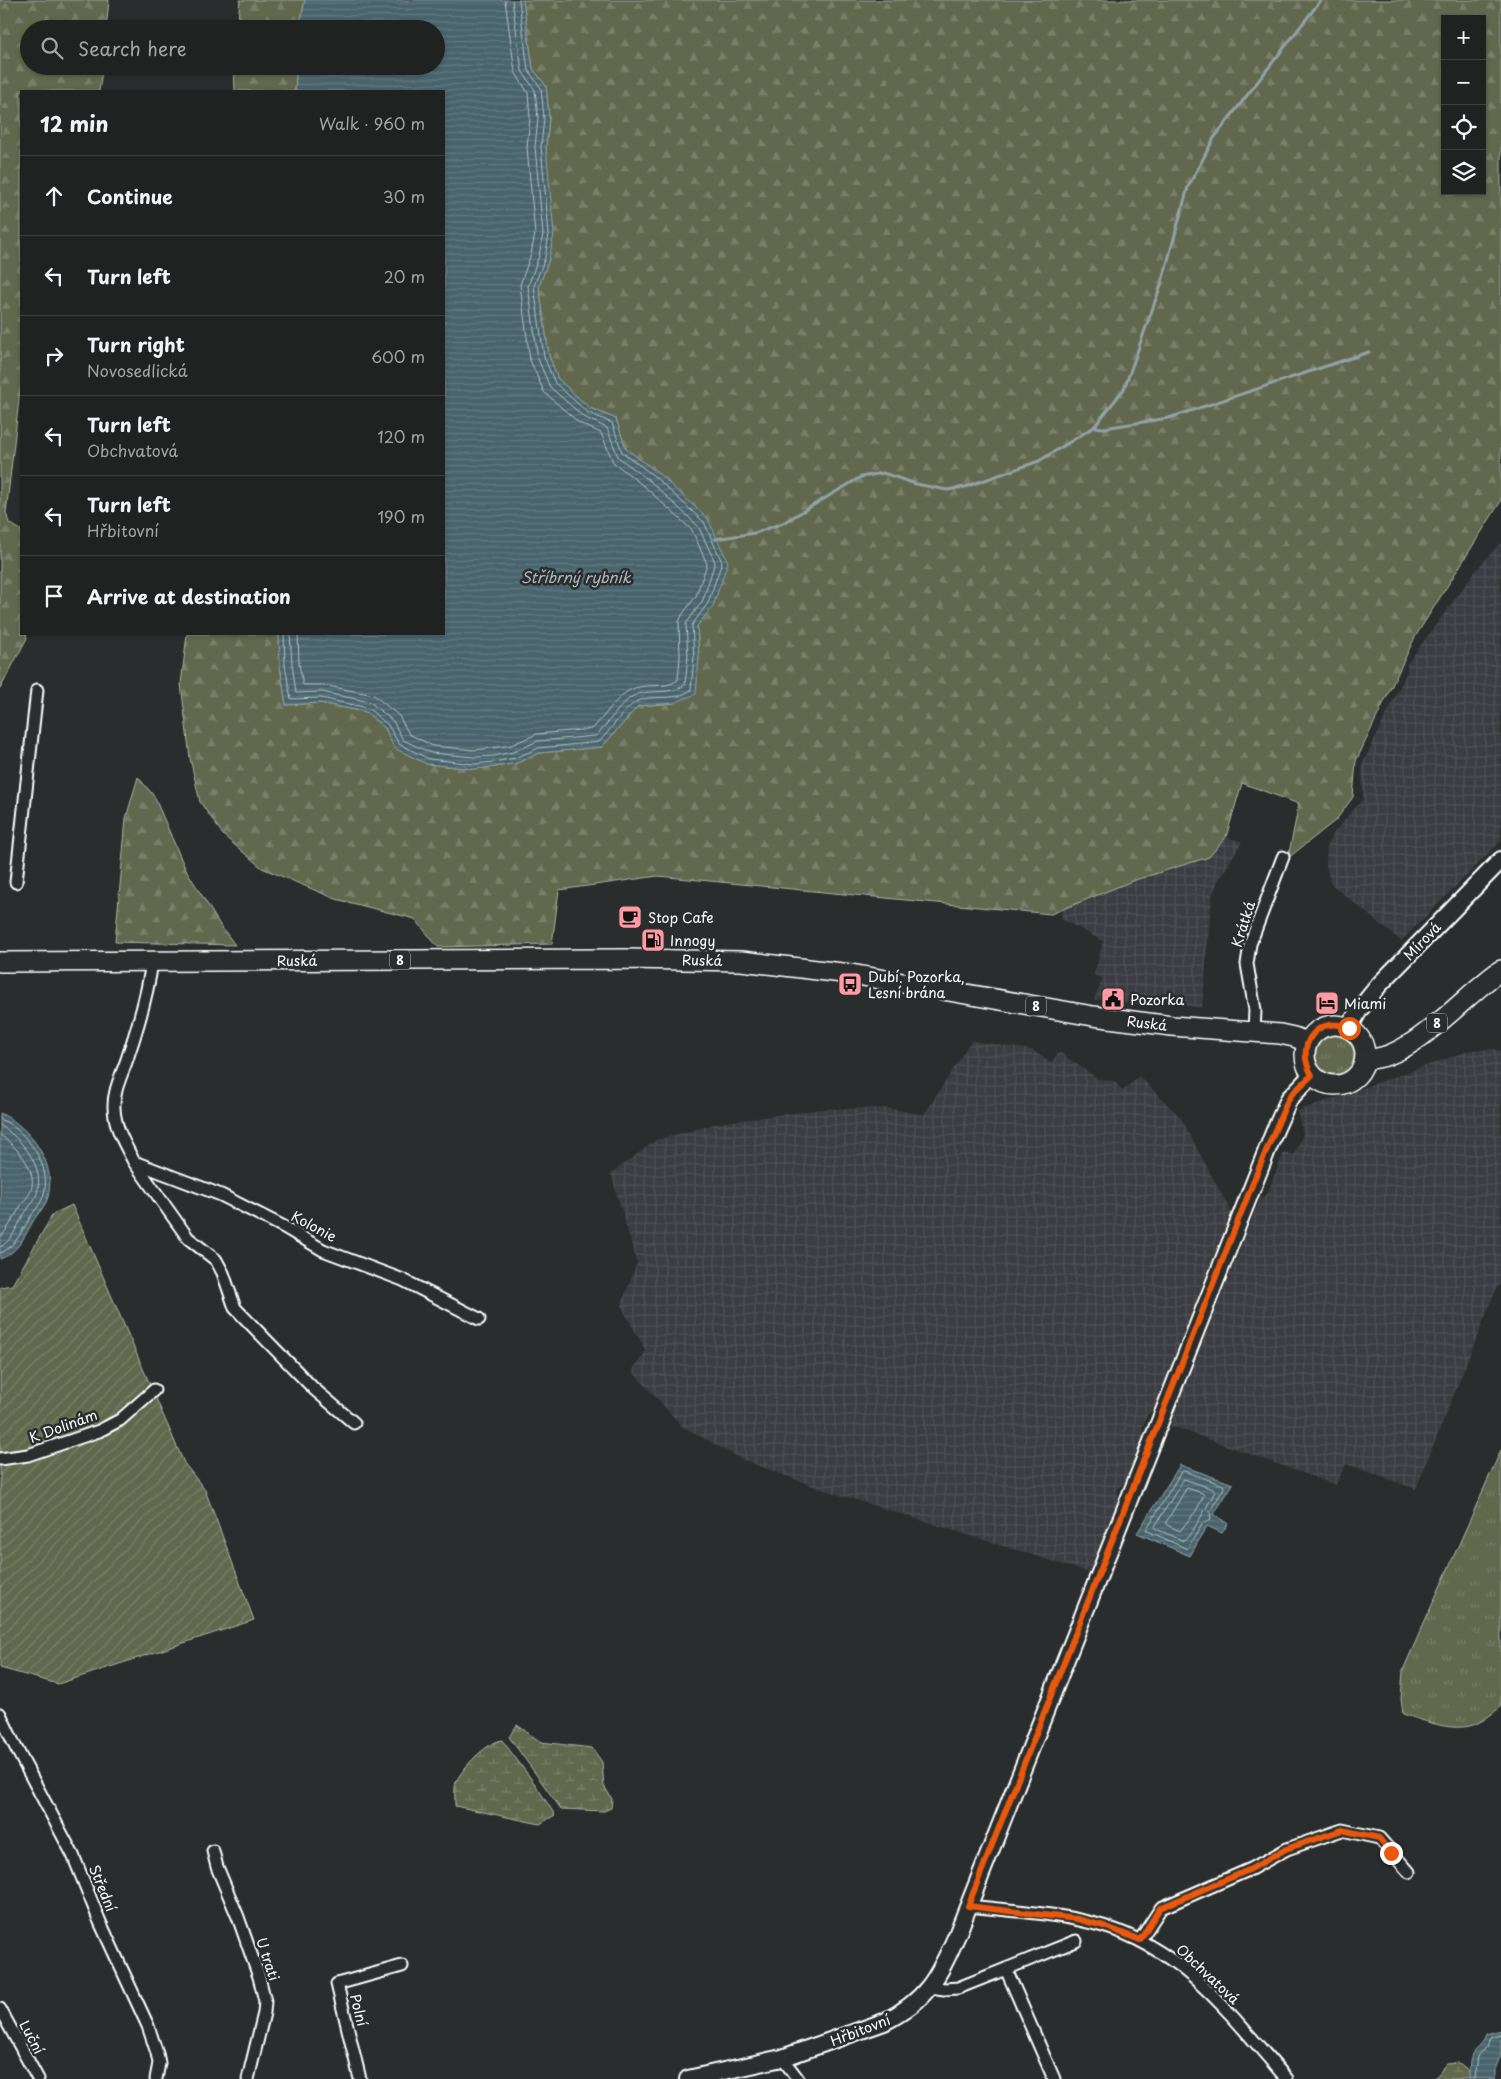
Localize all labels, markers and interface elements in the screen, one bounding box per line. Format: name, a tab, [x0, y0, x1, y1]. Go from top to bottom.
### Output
map controls	[1441, 15, 1486, 195]
button: +	[1441, 15, 1486, 60]
search box	[20, 20, 445, 75]
icon: search	[38, 34, 66, 62]
text: Search here	[78, 34, 187, 62]
button: −	[1441, 60, 1486, 105]
button: locate	[1441, 105, 1486, 150]
text: 12 min	[40, 107, 109, 139]
text: Walk · 960 m	[319, 111, 425, 135]
button: layers	[1441, 150, 1486, 195]
icon: ahead	[40, 182, 68, 210]
text: Continue	[87, 182, 173, 210]
text: 30 m	[383, 184, 425, 208]
icon: left	[40, 262, 68, 290]
text: Turn left	[87, 262, 171, 290]
text: 20 m	[384, 264, 425, 288]
text: Turn right	[87, 330, 185, 358]
icon: right	[40, 342, 68, 370]
text: 600 m	[371, 344, 425, 368]
text: Novosedlická	[87, 358, 188, 382]
text: Turn left	[87, 410, 171, 438]
icon: left	[40, 422, 68, 450]
text: 120 m	[378, 424, 425, 448]
text: Obchvatová	[87, 438, 178, 462]
text: Turn left	[87, 490, 171, 518]
icon: left	[40, 502, 68, 530]
text: 190 m	[377, 504, 425, 528]
text: Hřbitovní	[87, 518, 159, 542]
water label: Stříbrný rybník	[521, 565, 632, 588]
icon: arrive	[40, 582, 68, 610]
text: Arrive at destination	[87, 582, 291, 610]
street label: Krátká	[1226, 898, 1260, 950]
cafe icon: Stop Cafe	[617, 904, 643, 930]
place label: Stop Cafe	[648, 907, 714, 928]
street label: Mírová	[1398, 917, 1446, 965]
fuel station icon: Innogy	[640, 927, 666, 953]
place label: Innogy	[670, 930, 715, 951]
street label: Ruská	[682, 949, 723, 971]
street label: Ruská	[277, 950, 318, 971]
road number: 8	[390, 950, 410, 970]
place label: Dubí, Pozorka, Lesní brána	[868, 966, 965, 1003]
bus stop icon: Dubí, Pozorka, Lesní brána	[837, 971, 863, 997]
public building icon: Pozorka	[1100, 986, 1126, 1012]
place label: Pozorka	[1130, 989, 1185, 1010]
hotel icon: Miami	[1314, 990, 1340, 1016]
place label: Miami	[1344, 993, 1386, 1014]
road number: 8	[1026, 996, 1046, 1016]
street label: Ruská	[1126, 1010, 1169, 1036]
road number: 8	[1427, 1014, 1447, 1032]
route start	[1338, 1017, 1361, 1040]
street label: Kolonie	[288, 1205, 341, 1247]
street label: K Dolinám	[26, 1404, 100, 1448]
route end	[1380, 1842, 1403, 1865]
street label: Střední	[84, 1862, 122, 1914]
street label: U trati	[251, 1935, 285, 1983]
street label: Obchvatová	[1172, 1939, 1245, 2009]
street label: Polní	[345, 1992, 373, 2028]
street label: Hřbitovní	[827, 2009, 893, 2051]
street label: Luční	[14, 2016, 50, 2058]

